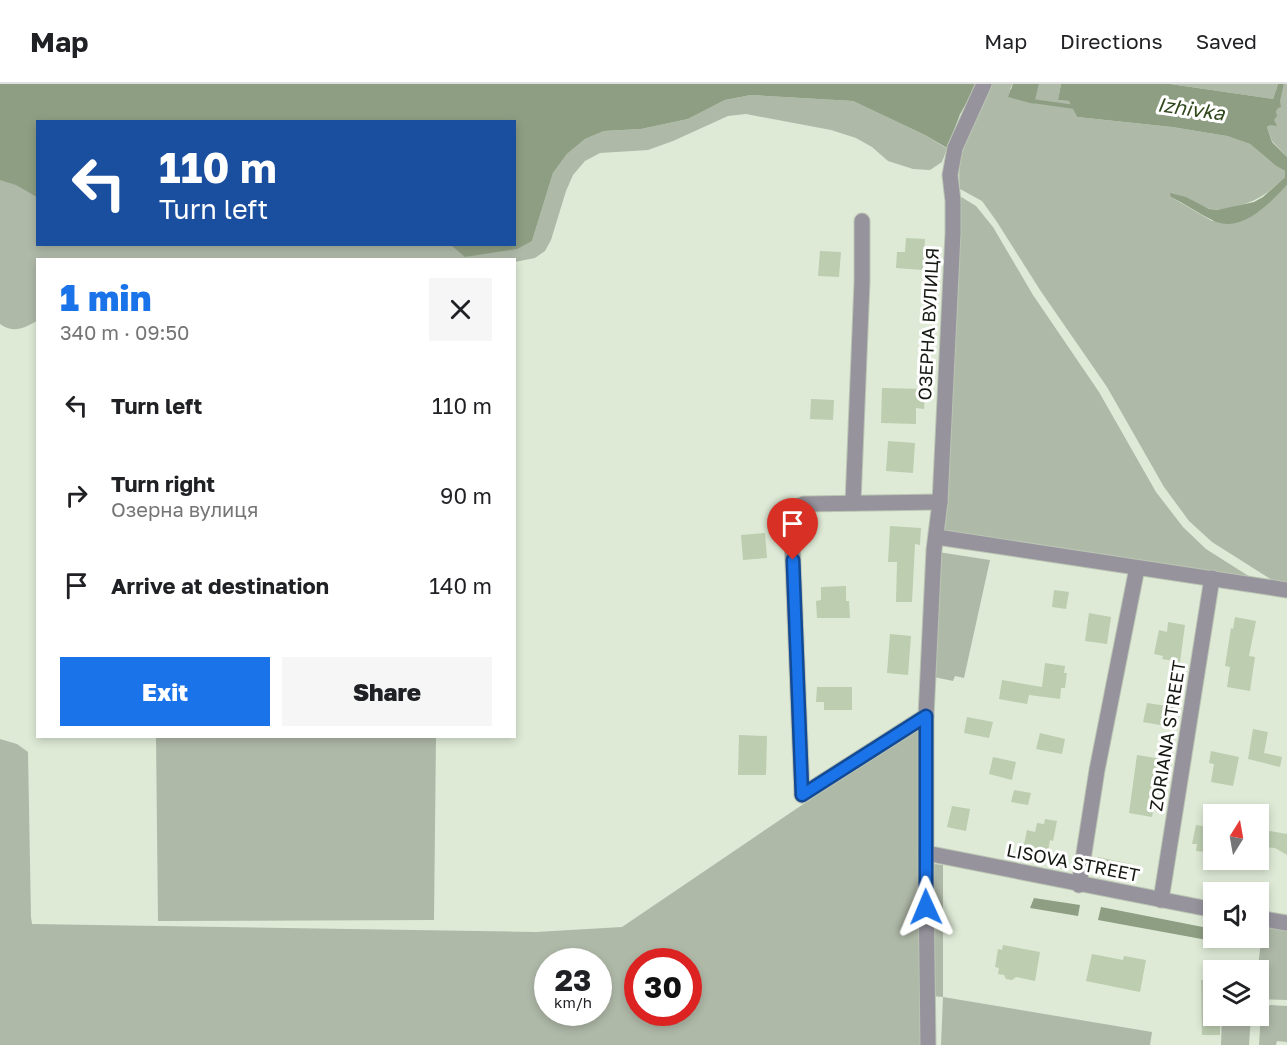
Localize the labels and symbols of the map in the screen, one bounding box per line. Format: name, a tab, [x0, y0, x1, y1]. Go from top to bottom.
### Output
water label: Izhivka	[1156, 91, 1227, 125]
street label: ОЗЕРНА ВУЛИЦЯ	[913, 247, 943, 401]
pin	[767, 498, 818, 560]
street label: ZORIANA STREET	[1144, 659, 1190, 813]
north arrow	[1203, 804, 1269, 870]
street label: LISOVA STREET	[1005, 838, 1142, 886]
position arrow	[894, 875, 958, 939]
speed limit sign: 30	[624, 948, 702, 1026]

